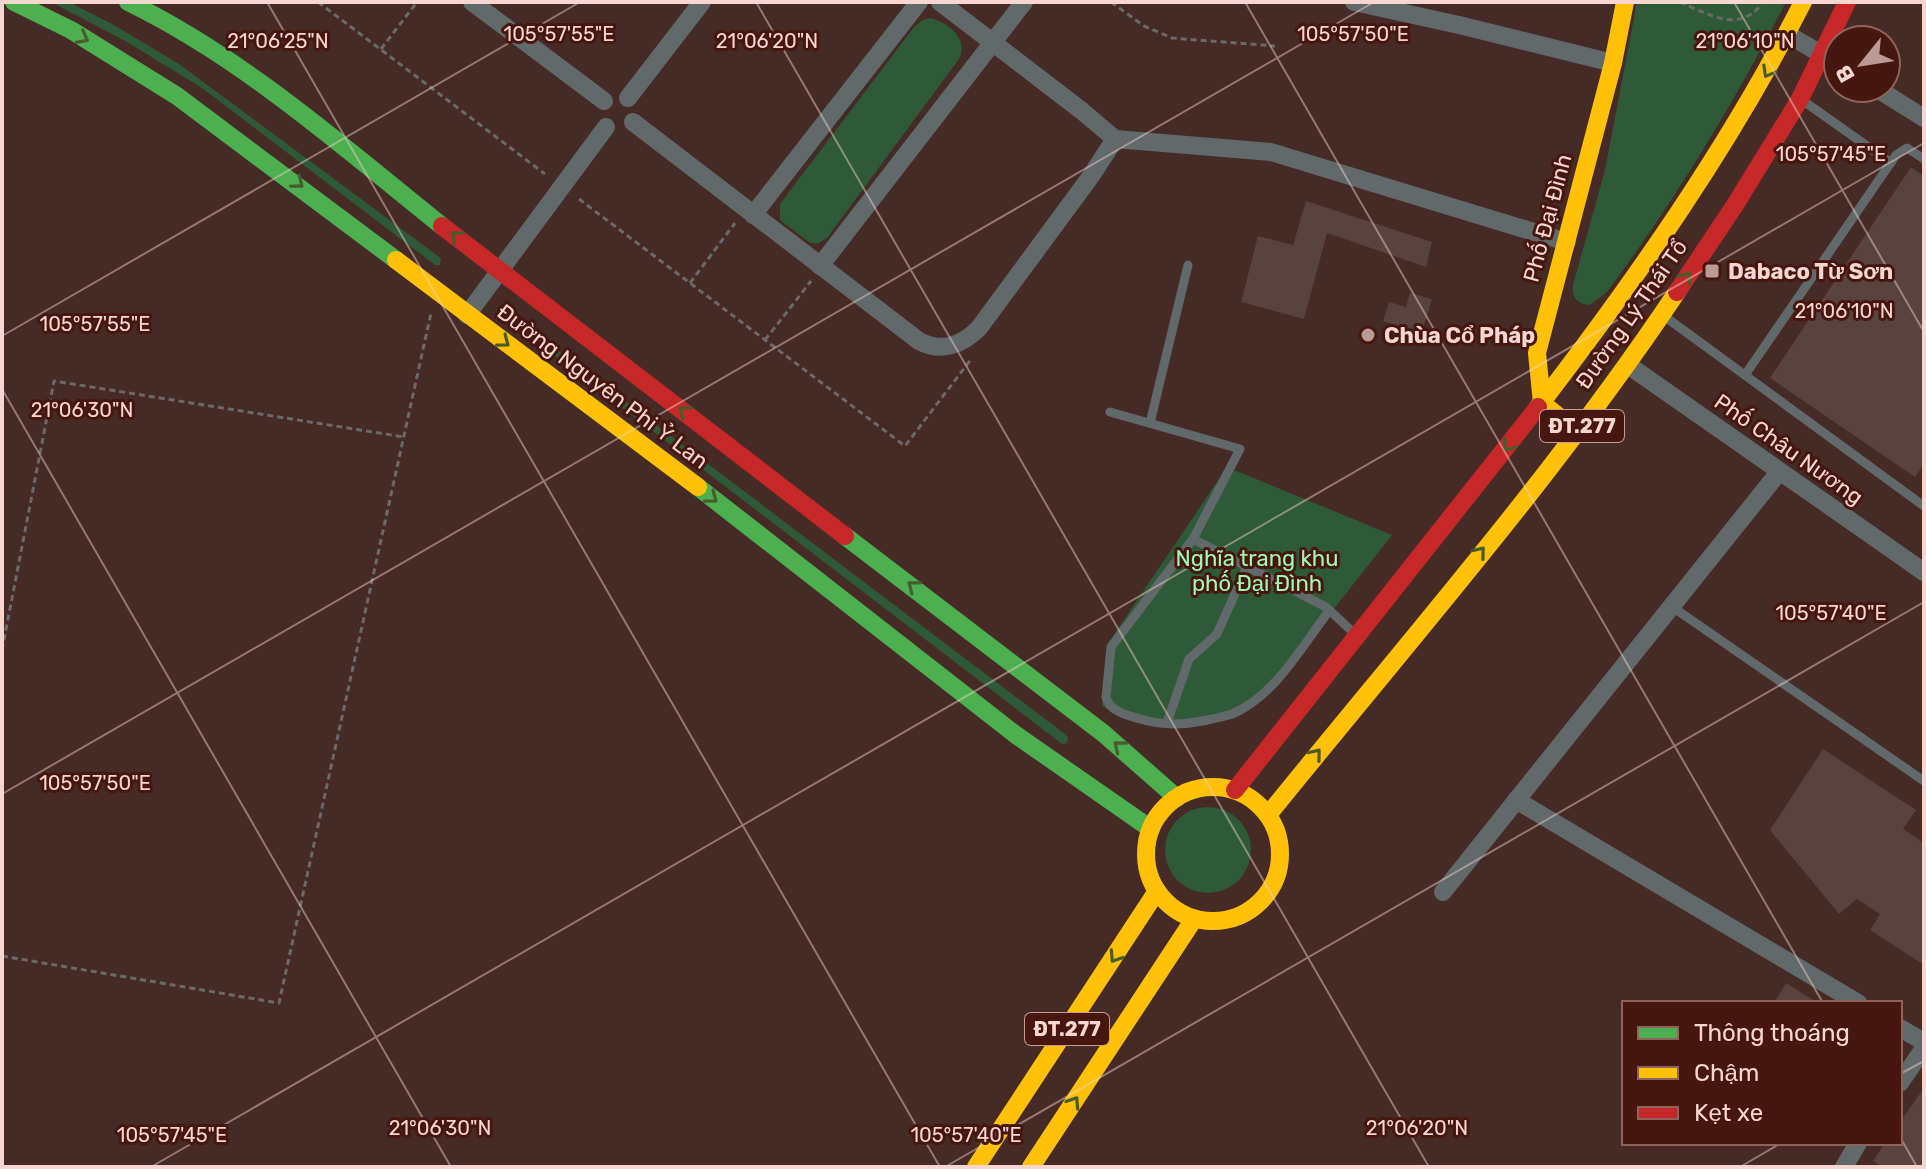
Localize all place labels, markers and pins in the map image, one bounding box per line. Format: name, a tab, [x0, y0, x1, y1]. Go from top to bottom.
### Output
place label: Dabaco Từ Sơn	[1728, 258, 1893, 285]
marker: Dabaco Từ Sơn	[1703, 262, 1721, 280]
place label: Chùa Cổ Pháp	[1384, 322, 1535, 349]
marker: Chùa Cổ Pháp	[1359, 326, 1377, 344]

